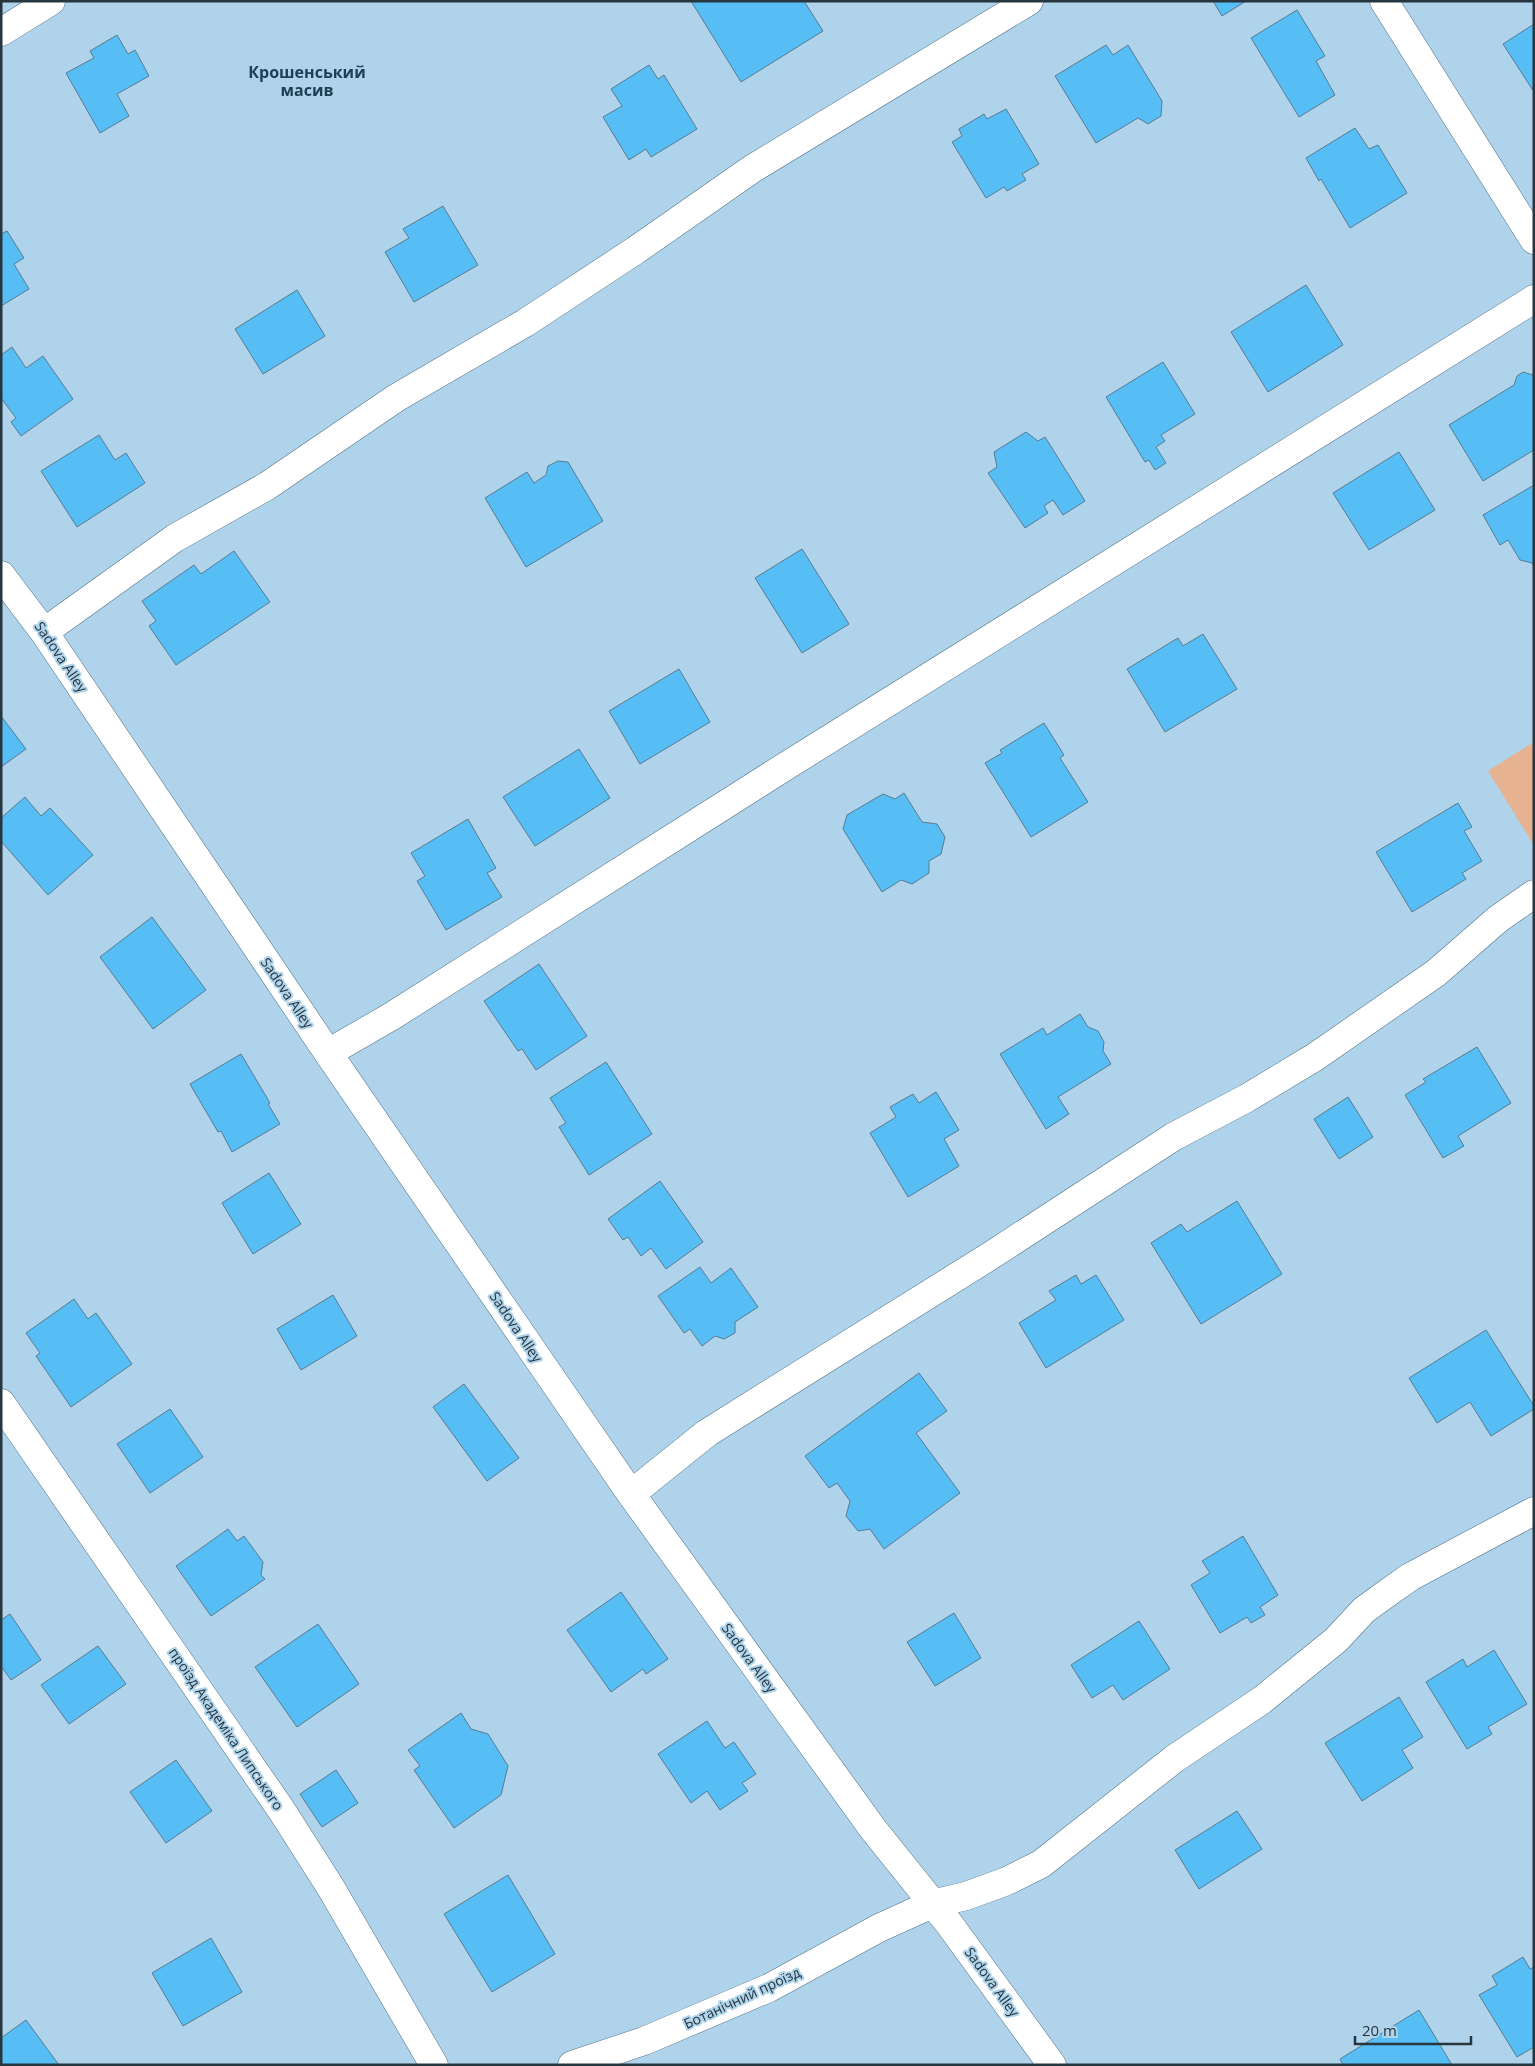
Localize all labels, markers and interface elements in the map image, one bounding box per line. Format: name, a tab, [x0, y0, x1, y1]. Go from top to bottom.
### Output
district label: Крошенський масив	[248, 61, 366, 101]
street label: Sadova Alley	[31, 618, 93, 697]
street label: Sadova Alley	[257, 954, 319, 1033]
street label: Sadova Alley	[486, 1288, 548, 1367]
street label: Sadova Alley	[718, 1619, 782, 1697]
street label: проїзд Академіка Липського	[165, 1644, 288, 1814]
street label: Sadova Alley	[961, 1943, 1025, 2021]
street label: Ботанічний проїзд	[680, 1962, 803, 2033]
scale bar	[1355, 2014, 1471, 2046]
text: 20 m	[1362, 2020, 1397, 2040]

